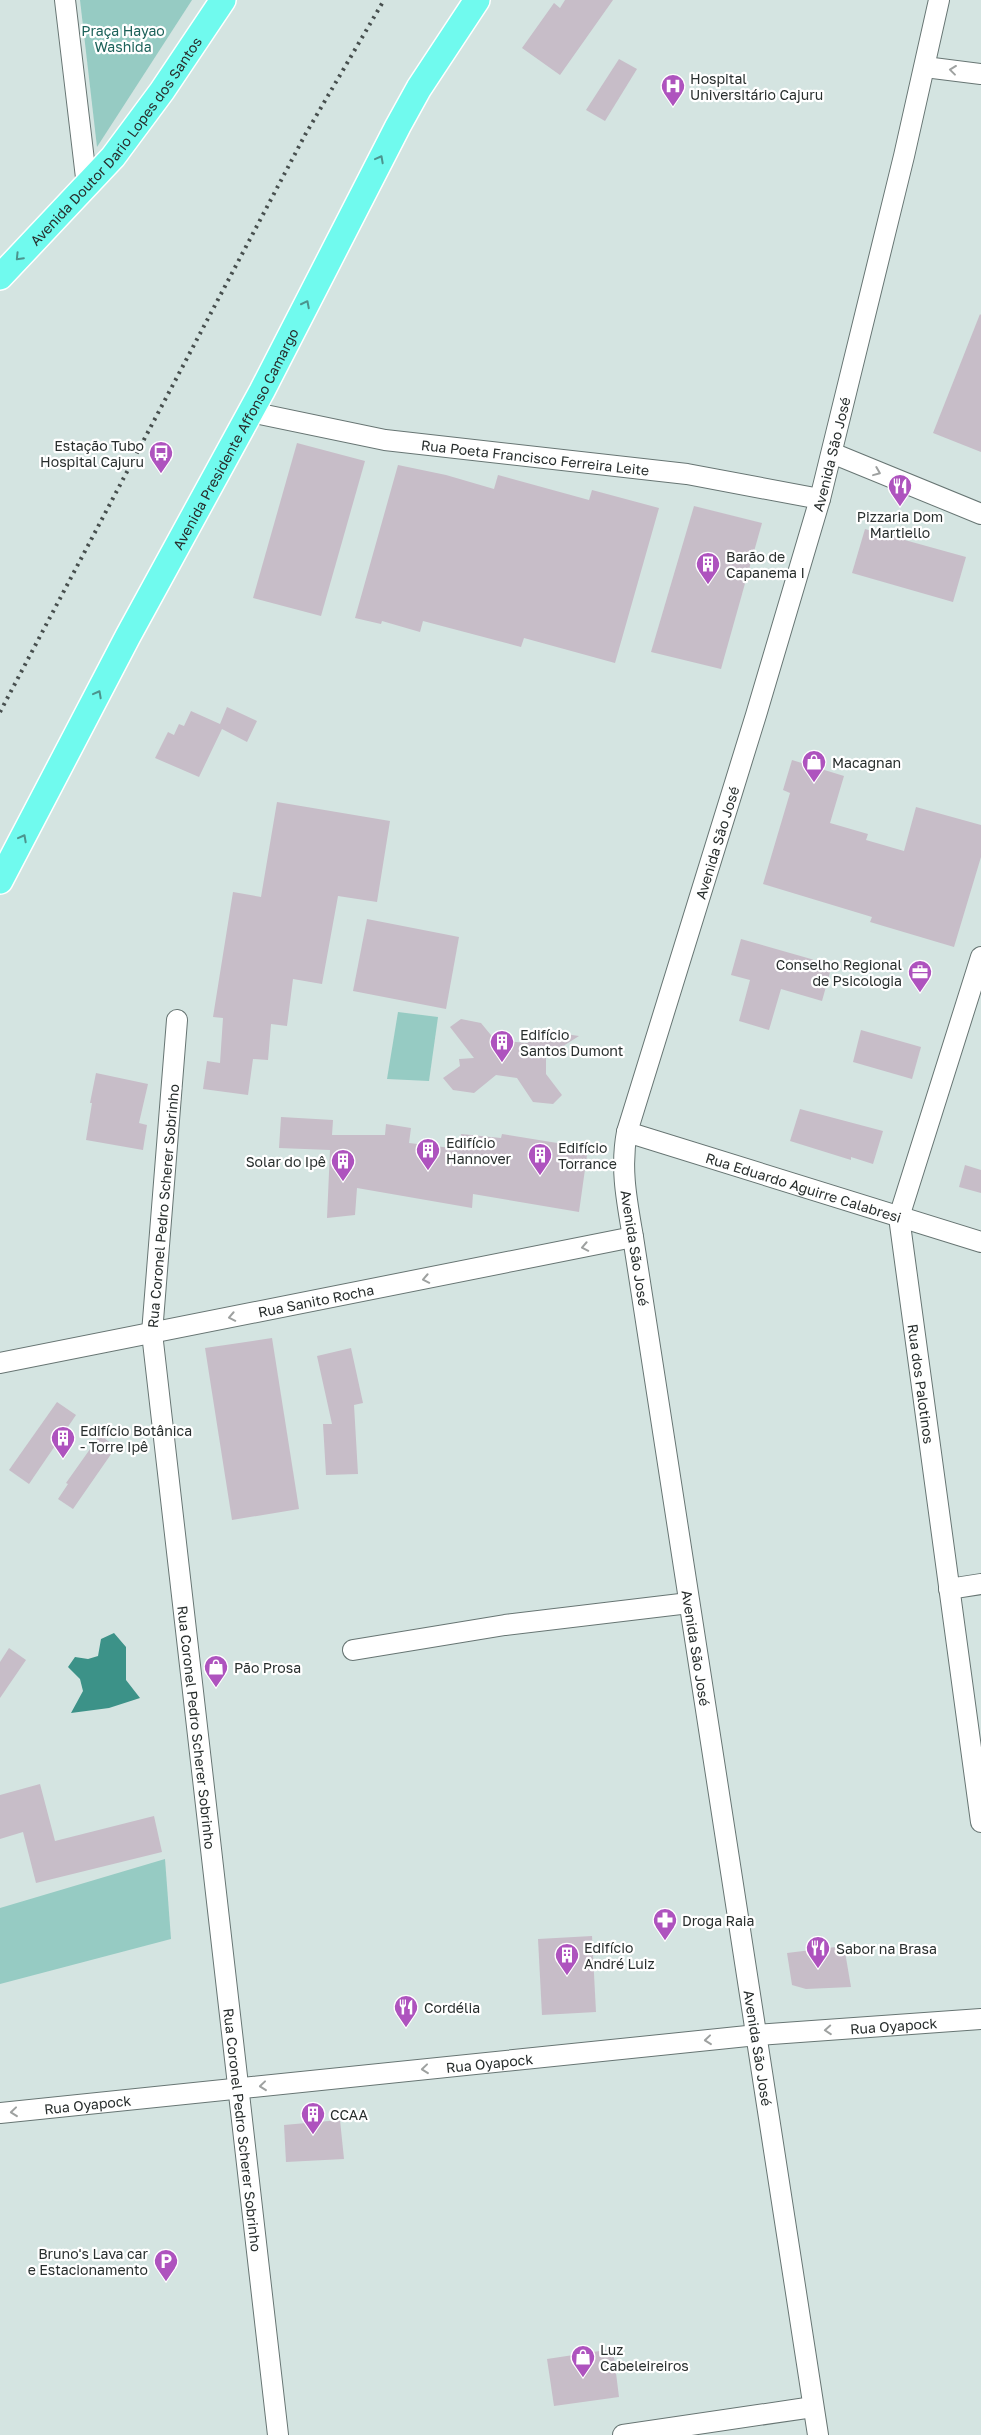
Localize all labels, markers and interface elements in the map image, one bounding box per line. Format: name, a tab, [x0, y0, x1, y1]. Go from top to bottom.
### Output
park label: Praça Hayao Washida	[81, 22, 165, 55]
street label: Avenida Doutor Dario Lopes dos Santos	[26, 33, 205, 249]
one-way arrow	[949, 65, 957, 76]
place label: Hospital Universitário Cajuru	[690, 70, 823, 103]
hospital icon: Hospital Universitário Cajuru	[660, 73, 686, 107]
one-way arrow	[374, 155, 384, 164]
one-way arrow	[16, 251, 25, 260]
one-way arrow	[300, 300, 310, 309]
street label: Avenida Presidente Affonso Camargo	[169, 325, 301, 552]
street label: Avenida São José	[808, 395, 853, 513]
street label: Rua Poeta Francisco Ferreira Leite	[420, 436, 650, 478]
place label: Estação Tubo Hospital Cajuru	[40, 437, 144, 470]
bus stop icon: Estação Tubo Hospital Cajuru	[148, 440, 174, 474]
one-way arrow	[872, 465, 881, 476]
restaurant icon: Pizzaria Dom Martiello	[887, 473, 913, 507]
place label: Pizzaria Dom Martiello	[857, 508, 943, 541]
place label: Barão de Capanema I	[726, 548, 805, 581]
building icon: Barão de Capanema I	[695, 551, 721, 585]
one-way arrow	[92, 690, 102, 699]
shop icon: Macagnan	[801, 749, 827, 783]
place label: Macagnan	[832, 754, 901, 771]
street label: Avenida São José	[691, 784, 742, 901]
one-way arrow	[17, 834, 27, 843]
place label: Conselho Regional de Psicologia	[776, 956, 902, 989]
office icon: Conselho Regional de Psicologia	[907, 959, 933, 993]
place label: Edifício Santos Dumont	[520, 1026, 623, 1059]
building icon: Edifício Santos Dumont	[489, 1029, 515, 1063]
street label: Rua Coronel Pedro Scherer Sobrinho	[144, 1083, 182, 1329]
place label: Edifício Hannover	[446, 1134, 512, 1167]
building icon: Edifício Hannover	[415, 1137, 441, 1171]
place label: Edifício Torrance	[558, 1139, 617, 1172]
building icon: Edifício Torrance	[527, 1142, 553, 1176]
building icon: Solar do Ipê	[330, 1148, 356, 1182]
street label: Rua Eduardo Aguirre Calabresi	[704, 1148, 904, 1225]
place label: Solar do Ipê	[246, 1153, 326, 1170]
street label: Avenida São José	[617, 1189, 653, 1307]
one-way arrow	[581, 1241, 589, 1252]
one-way arrow	[421, 1273, 430, 1283]
street label: Rua Sanito Rocha	[256, 1280, 375, 1320]
one-way arrow	[227, 1311, 236, 1322]
street label: Rua dos Palotinos	[905, 1323, 938, 1445]
place label: Edifício Botânica - Torre Ipê	[80, 1422, 192, 1455]
building icon: Edifício Botânica - Torre Ipê	[50, 1425, 76, 1459]
street label: Avenida São José	[678, 1589, 714, 1707]
street label: Rua Coronel Pedro Scherer Sobrinho	[175, 1605, 219, 1850]
shop icon: Pão Prosa	[203, 1654, 229, 1688]
place label: Pão Prosa	[234, 1659, 301, 1676]
pharmacy icon: Droga Raia	[652, 1907, 678, 1941]
place label: Droga Raia	[682, 1912, 755, 1929]
restaurant icon: Sabor na Brasa	[805, 1935, 831, 1969]
place label: Edifício André Luiz	[584, 1939, 655, 1972]
place label: Sabor na Brasa	[836, 1940, 937, 1957]
building icon: Edifício André Luiz	[554, 1942, 580, 1976]
street label: Avenida São José	[740, 1989, 776, 2107]
restaurant icon: Cordélia	[393, 1994, 419, 2028]
place label: Cordélia	[424, 1999, 480, 2016]
street label: Rua Coronel Pedro Scherer Sobrinho	[221, 2007, 265, 2253]
street label: Rua Oyapock	[849, 2014, 938, 2037]
one-way arrow	[823, 2024, 831, 2035]
one-way arrow	[704, 2034, 712, 2045]
street label: Rua Oyapock	[445, 2050, 534, 2076]
one-way arrow	[420, 2063, 428, 2074]
one-way arrow	[259, 2080, 267, 2091]
street label: Rua Oyapock	[43, 2091, 132, 2117]
building icon: CCAA	[300, 2101, 326, 2135]
one-way arrow	[10, 2106, 18, 2117]
place label: CCAA	[330, 2106, 368, 2123]
place label: Bruno's Lava car e Estacionamento	[28, 2245, 149, 2278]
parking icon: Bruno's Lava car e Estacionamento	[153, 2248, 179, 2282]
place label: Luz Cabeleireiros	[600, 2341, 689, 2374]
shop icon: Luz Cabeleireiros	[570, 2344, 596, 2378]

